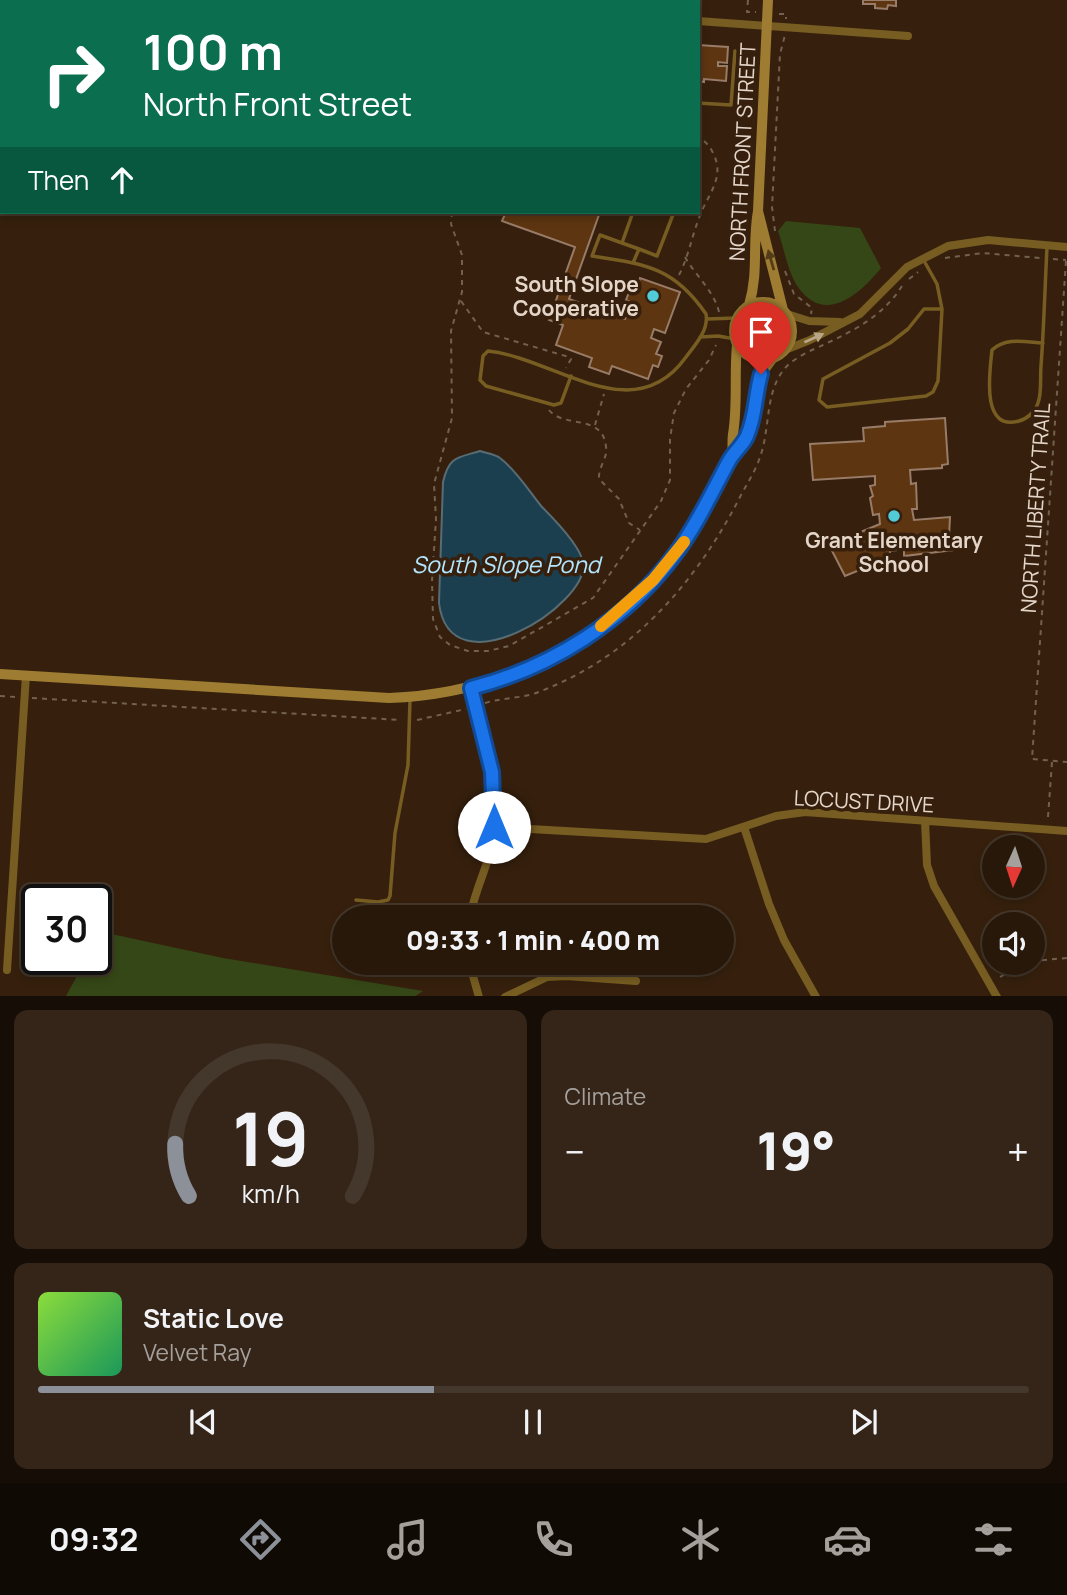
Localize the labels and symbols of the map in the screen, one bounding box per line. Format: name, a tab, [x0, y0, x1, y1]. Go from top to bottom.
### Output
street label: NORTH FRONT STREET	[722, 42, 762, 262]
one-way arrow	[766, 249, 776, 270]
place label: South Slope Cooperative	[513, 270, 639, 322]
marker: South Slope Cooperative	[645, 288, 661, 304]
pin	[731, 302, 791, 374]
one-way arrow	[804, 332, 824, 344]
street label: NORTH LIBERTY TRAIL	[1014, 402, 1056, 614]
marker: Grant Elementary School	[886, 508, 902, 524]
place label: Grant Elementary School	[805, 526, 983, 578]
water label: South Slope Pond	[412, 548, 604, 580]
street label: LOCUST DRIVE	[793, 783, 935, 819]
position arrow	[457, 790, 531, 864]
north arrow	[982, 835, 1045, 898]
speed limit sign: 30	[21, 884, 112, 975]

